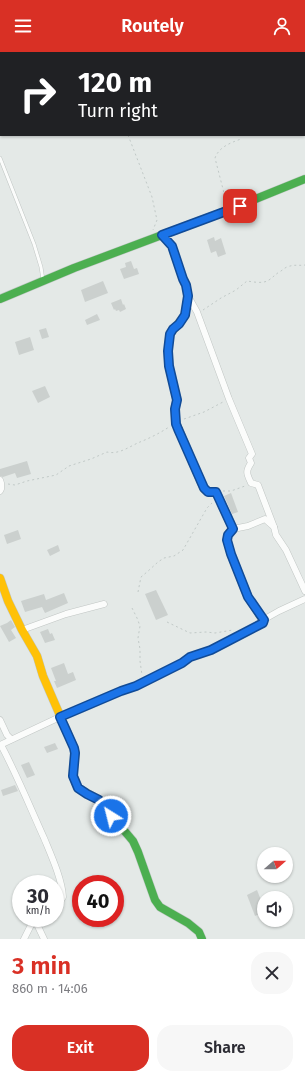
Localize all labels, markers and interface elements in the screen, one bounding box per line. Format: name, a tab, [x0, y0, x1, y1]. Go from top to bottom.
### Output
icon: menu	[12, 15, 34, 37]
text: Routely	[121, 15, 184, 37]
icon: person	[271, 15, 293, 37]
text: 120 m	[78, 66, 152, 99]
icon: right	[12, 68, 64, 120]
text: Turn right	[78, 100, 158, 122]
pin	[223, 189, 257, 223]
icon: arrive	[229, 195, 251, 217]
position arrow	[90, 795, 132, 837]
north arrow	[257, 847, 293, 883]
map controls	[257, 847, 293, 927]
speed limit sign: 40	[72, 875, 124, 927]
text: 30	[27, 884, 49, 908]
button: sound	[257, 891, 293, 927]
text: km/h	[26, 905, 50, 917]
text: 3 min	[12, 952, 71, 980]
button: close	[251, 952, 293, 994]
text: 860 m · 14:06	[12, 981, 88, 996]
button: Exit	[12, 1025, 149, 1071]
button: Share	[157, 1025, 293, 1071]

